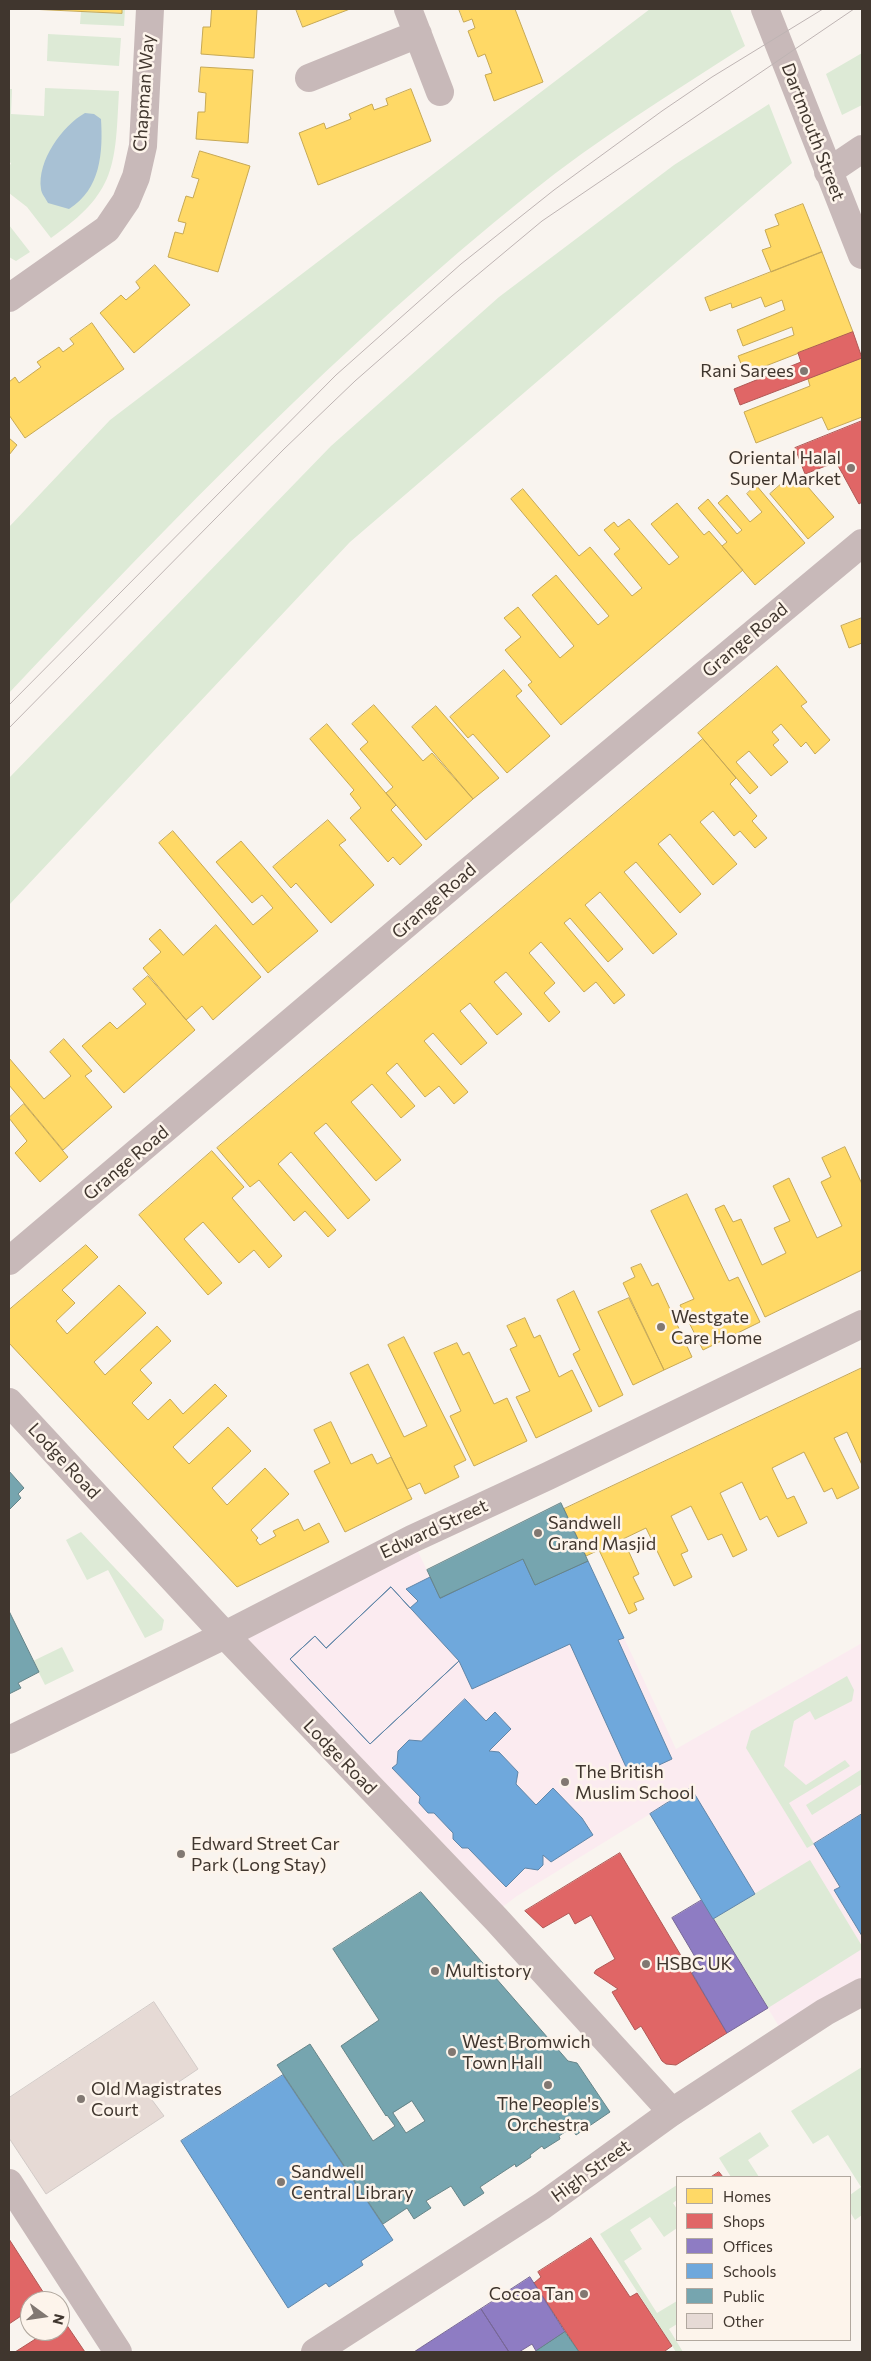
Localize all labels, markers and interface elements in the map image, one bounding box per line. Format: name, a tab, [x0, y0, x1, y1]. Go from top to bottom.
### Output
street label: Chapman Way	[129, 34, 159, 152]
street label: Dartmouth Street	[777, 60, 849, 204]
place label: Rani Sarees	[700, 360, 794, 382]
marker: Rani Sarees	[798, 365, 810, 377]
place label: Oriental Halal Super Market	[728, 447, 841, 489]
marker: Oriental Halal Super Market	[845, 462, 857, 474]
street label: Grange Road	[698, 598, 792, 682]
street label: Grange Road	[387, 859, 481, 943]
street label: Grange Road	[79, 1121, 173, 1205]
place label: Westgate Care Home	[671, 1306, 762, 1348]
marker: Westgate Care Home	[655, 1321, 667, 1333]
street label: Lodge Road	[23, 1419, 105, 1503]
street label: Edward Street	[377, 1495, 491, 1563]
place label: Sandwell Grand Masjid	[548, 1512, 656, 1555]
marker: Sandwell Grand Masjid	[532, 1527, 544, 1539]
street label: Lodge Road	[299, 1715, 381, 1799]
place label: The British Muslim School	[575, 1761, 695, 1804]
marker: The British Muslim School	[559, 1776, 571, 1788]
place label: Edward Street Car Park (Long Stay)	[191, 1833, 340, 1876]
marker: Edward Street Car Park (Long Stay)	[175, 1848, 187, 1860]
place label: HSBC UK	[656, 1953, 733, 1975]
marker: HSBC UK	[640, 1958, 652, 1970]
place label: Multistory	[445, 1960, 531, 1982]
marker: Multistory	[429, 1965, 441, 1977]
place label: West Bromwich Town Hall	[462, 2031, 591, 2074]
marker: West Bromwich Town Hall	[446, 2046, 458, 2058]
place label: Old Magistrates Court	[91, 2078, 222, 2120]
marker: The People's Orchestra	[542, 2079, 554, 2091]
marker: Old Magistrates Court	[75, 2093, 87, 2105]
place label: The People's Orchestra	[497, 2093, 599, 2136]
street label: High Street	[547, 2135, 635, 2207]
place label: Sandwell Central Library	[291, 2161, 413, 2204]
marker: Sandwell Central Library	[275, 2176, 287, 2188]
legend	[676, 2176, 851, 2341]
text: Homes	[723, 2187, 771, 2205]
text: Shops	[723, 2212, 765, 2230]
text: Offices	[723, 2237, 773, 2255]
text: Schools	[723, 2262, 776, 2280]
place label: Cocoa Tan	[489, 2283, 574, 2305]
text: Public	[723, 2287, 765, 2305]
marker: Cocoa Tan	[578, 2288, 590, 2300]
north arrow	[20, 2291, 70, 2341]
text: N	[50, 2312, 69, 2327]
text: Other	[723, 2312, 764, 2330]

